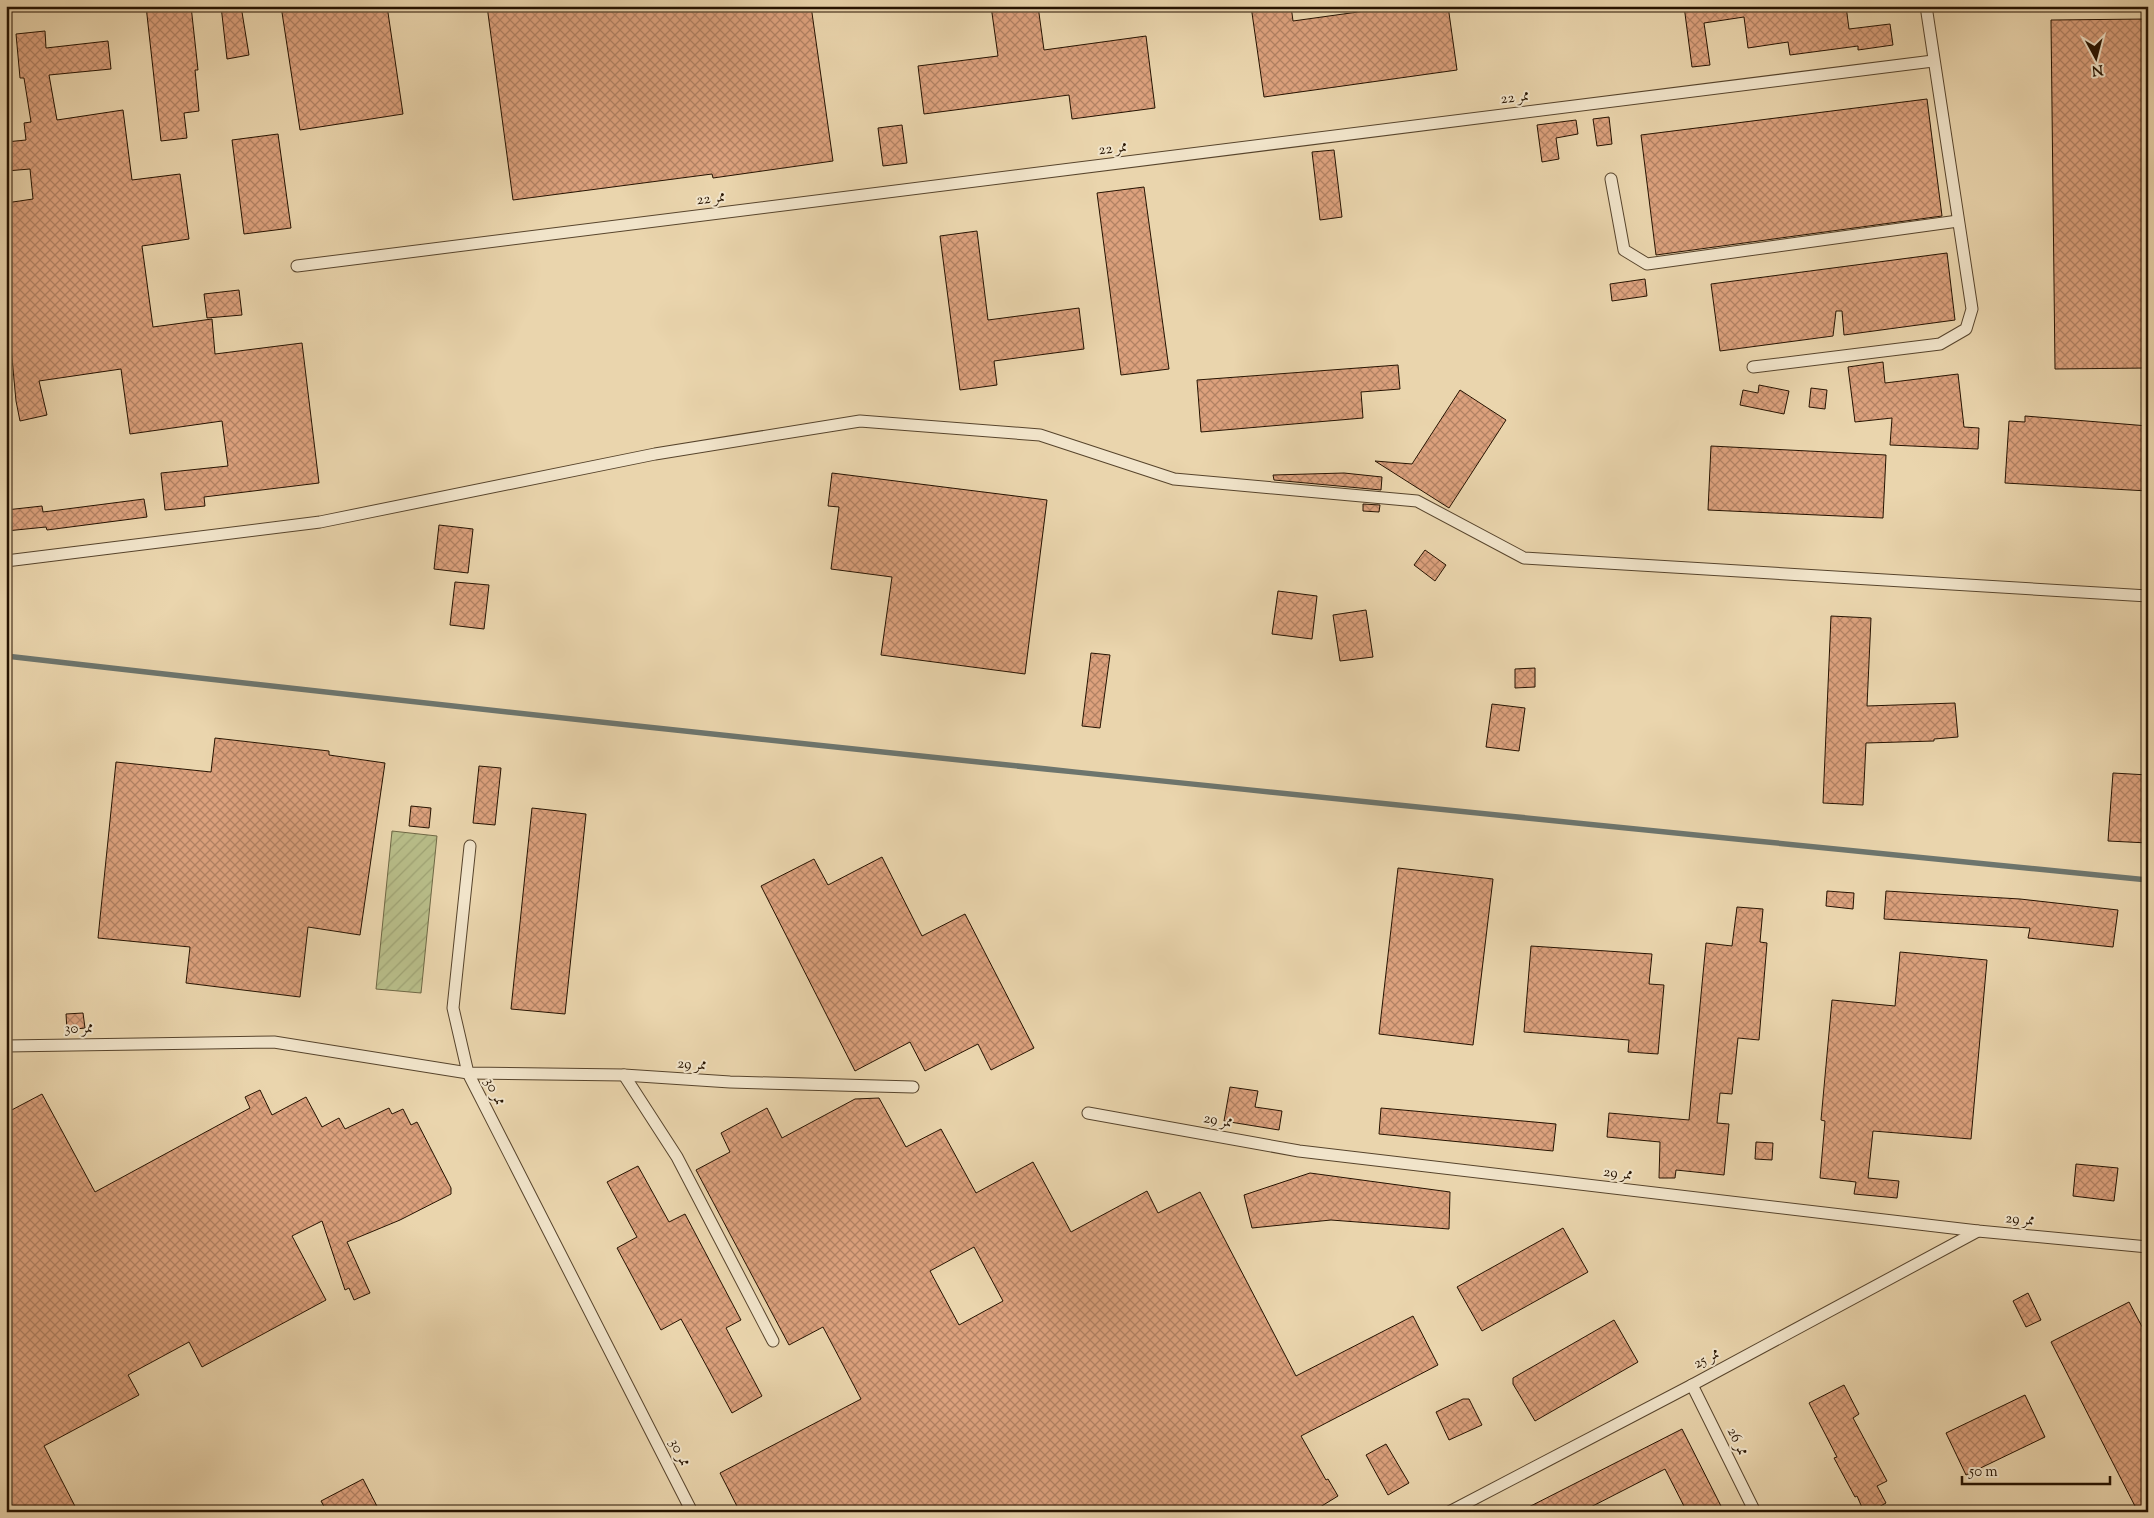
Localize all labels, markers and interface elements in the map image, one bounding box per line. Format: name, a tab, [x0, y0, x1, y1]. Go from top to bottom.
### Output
north arrow	[2072, 32, 2122, 82]
text: N	[2091, 58, 2104, 80]
street label: ممر 22	[1499, 86, 1531, 110]
street label: ممر 22	[1097, 137, 1129, 161]
street label: ممر 22	[695, 187, 727, 211]
street label: ممر 30	[64, 1018, 94, 1040]
street label: ممر 29	[677, 1053, 707, 1077]
street label: ممر 30	[478, 1074, 510, 1110]
street label: ممر 29	[1202, 1108, 1234, 1134]
street label: ممر 29	[1602, 1162, 1634, 1186]
street label: ممر 29	[2004, 1208, 2036, 1232]
street label: ممر 25	[1690, 1343, 1724, 1375]
street label: ممر 26	[1721, 1424, 1753, 1460]
street label: ممر 30	[663, 1435, 695, 1471]
scale bar	[1962, 1453, 2109, 1485]
text: 50 m	[1968, 1462, 1998, 1483]

